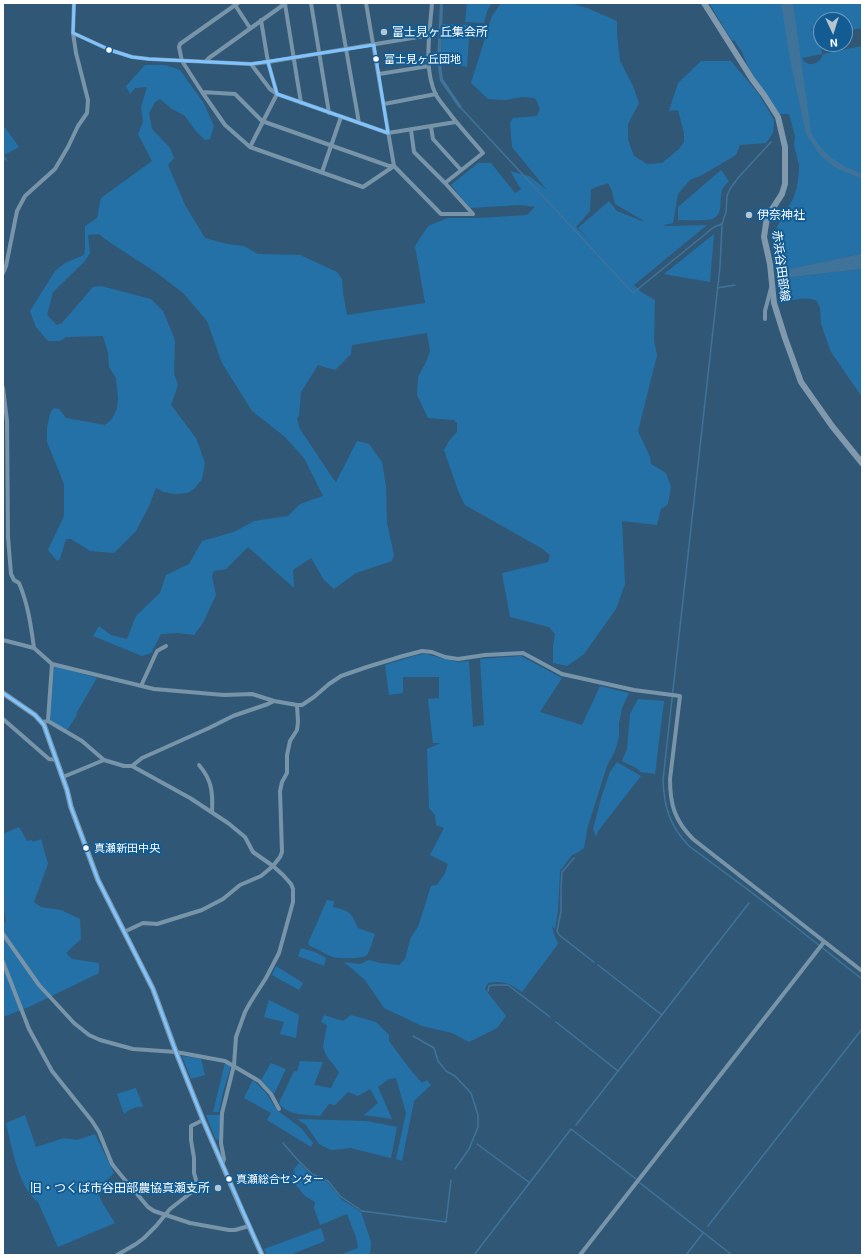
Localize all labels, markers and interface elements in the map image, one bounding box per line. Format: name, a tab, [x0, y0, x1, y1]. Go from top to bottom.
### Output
north arrow	[813, 12, 853, 52]
place label: 富士見ヶ丘集会所	[392, 25, 488, 39]
marker: 富士見ヶ丘集会所	[379, 27, 389, 37]
text: N	[829, 37, 838, 50]
unlabelled marker	[104, 45, 114, 55]
place label: 富士見ヶ丘団地	[384, 52, 461, 66]
marker: 富士見ヶ丘団地	[371, 54, 381, 64]
place label: 伊奈神社	[757, 208, 805, 222]
marker: 伊奈神社	[744, 210, 754, 220]
street label: 赤浜谷田部線	[769, 229, 793, 303]
place label: 真瀬新田中央	[94, 841, 160, 855]
marker: 真瀬新田中央	[81, 843, 91, 853]
place label: 真瀬総合センター	[236, 1172, 324, 1186]
marker: 真瀬総合センター	[224, 1174, 234, 1184]
place label: 旧・つくば市谷田部農協真瀬支所	[30, 1181, 210, 1195]
marker: 旧・つくば市谷田部農協真瀬支所	[213, 1183, 223, 1193]

